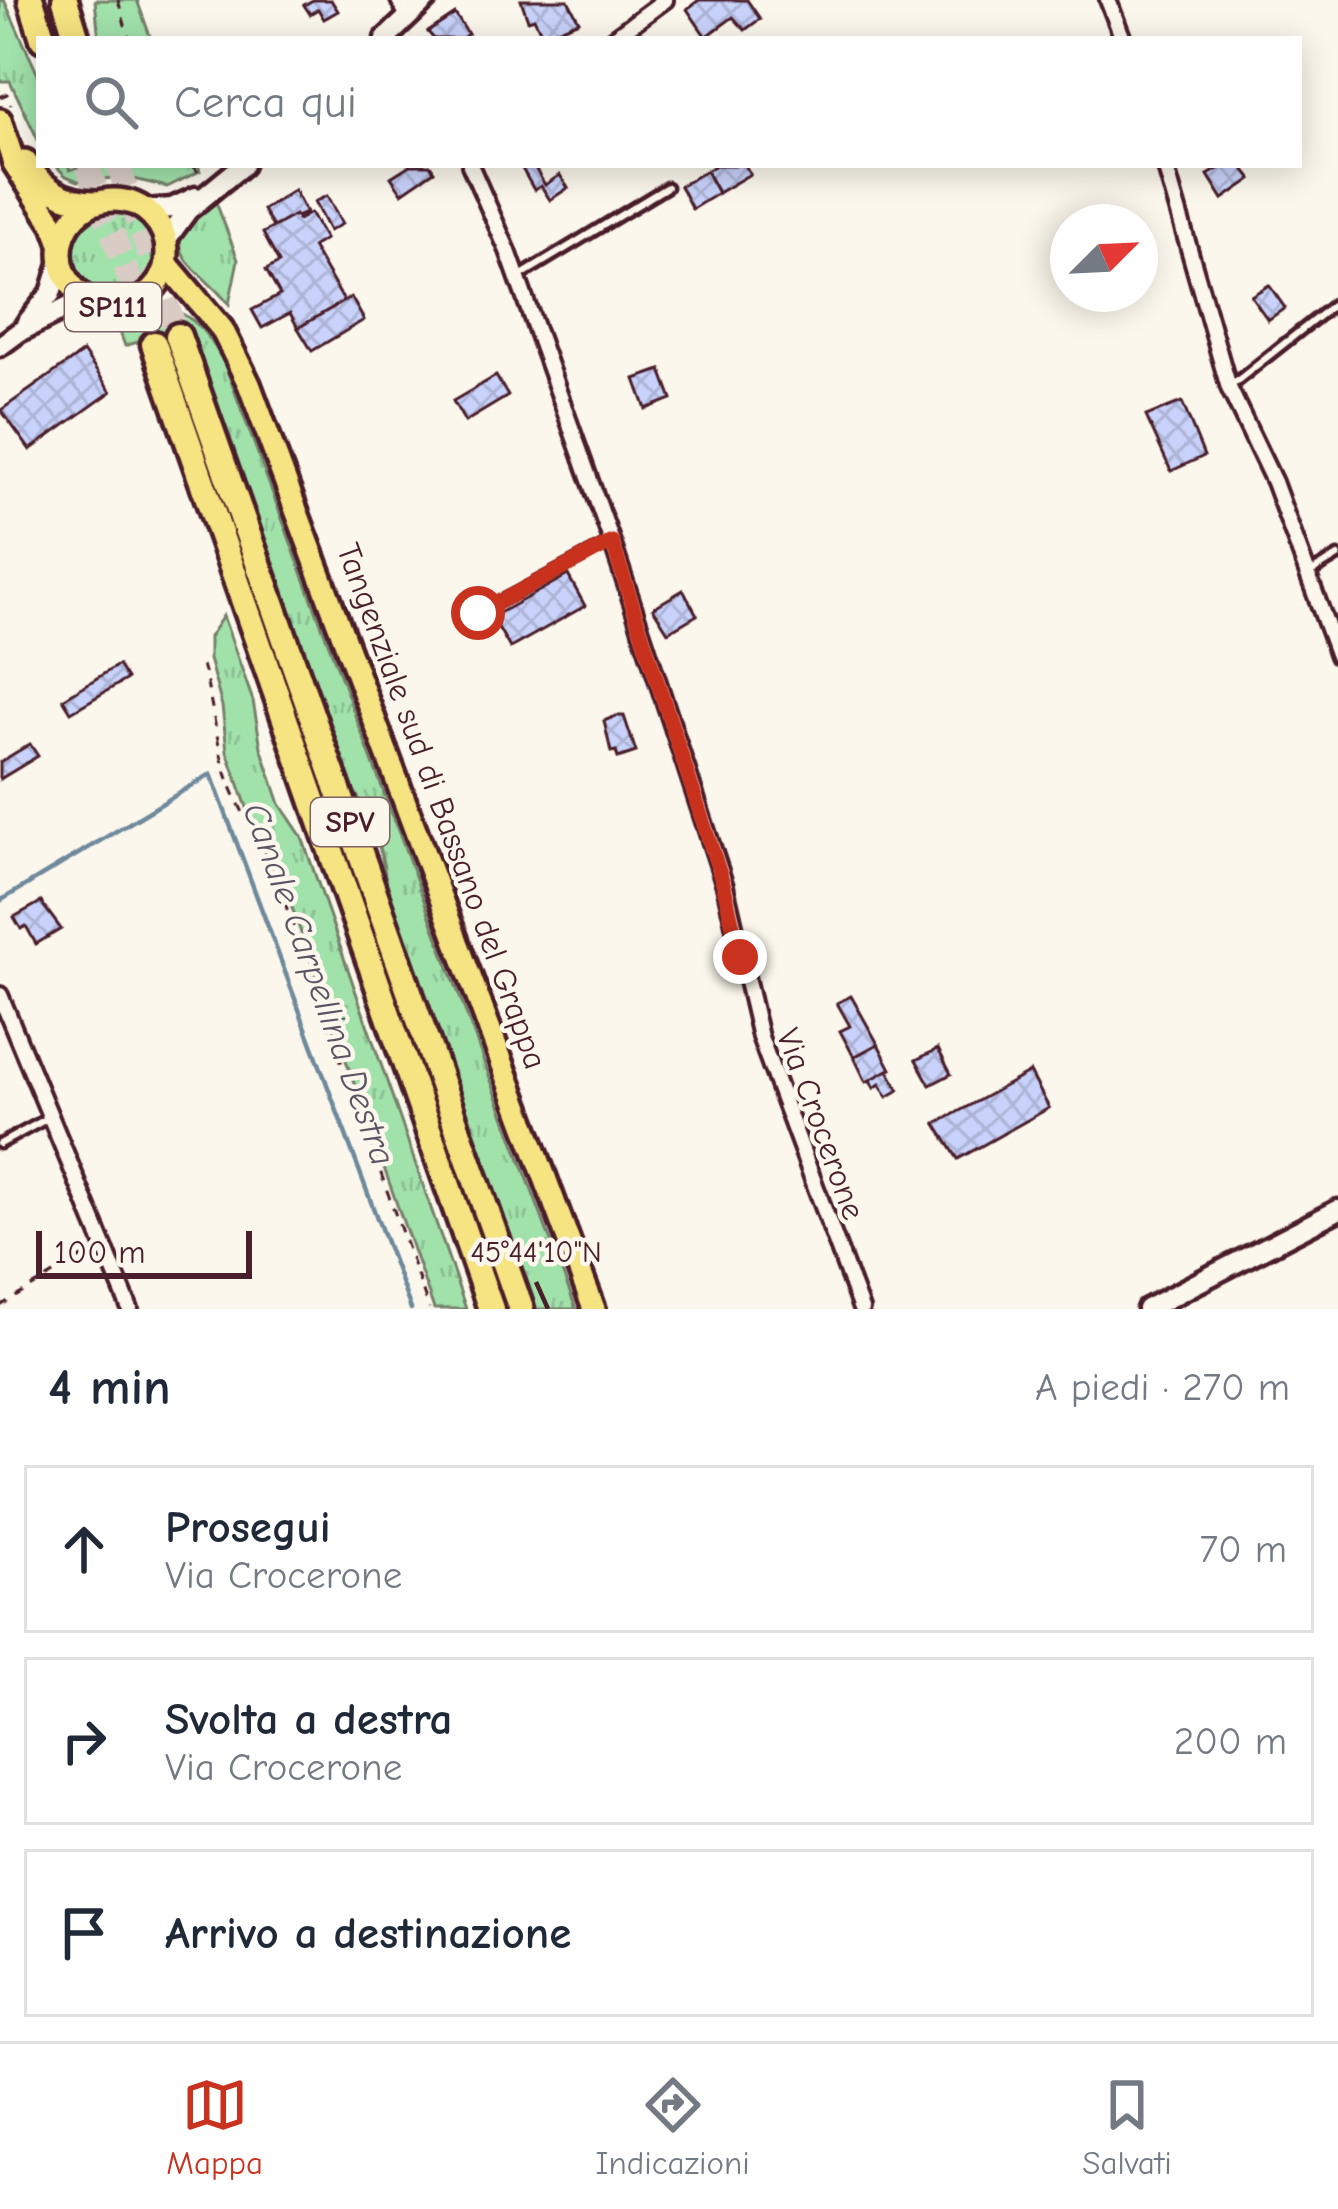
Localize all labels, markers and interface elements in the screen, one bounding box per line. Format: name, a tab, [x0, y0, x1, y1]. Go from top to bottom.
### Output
search box	[36, 36, 1302, 168]
icon: search	[78, 69, 144, 135]
text: Cerca qui	[174, 76, 357, 128]
north arrow	[1050, 204, 1158, 312]
road number: SP111	[65, 283, 161, 331]
street label: Tangenziale sud di Bassano del Grappa	[329, 538, 555, 1074]
route start	[451, 586, 505, 640]
water label: Canale Carpellina Destra	[234, 797, 404, 1171]
road number: SPV	[311, 798, 389, 846]
route end	[713, 930, 767, 984]
street label: Via Crocerone	[769, 1023, 873, 1225]
scale bar	[36, 1225, 252, 1278]
text: 100 m	[54, 1233, 146, 1271]
text: 45°44'10"N	[470, 1235, 602, 1270]
text: 4 min	[48, 1358, 171, 1417]
text: A piedi · 270 m	[1035, 1365, 1290, 1410]
text: Prosegui	[165, 1501, 331, 1553]
icon: ahead	[51, 1516, 117, 1582]
text: 70 m	[1200, 1527, 1287, 1572]
text: Via Crocerone	[165, 1553, 402, 1598]
text: Svolta a destra	[165, 1693, 452, 1745]
icon: right	[51, 1708, 117, 1774]
text: 200 m	[1174, 1719, 1287, 1764]
text: Via Crocerone	[165, 1745, 402, 1790]
icon: arrive	[51, 1900, 117, 1966]
text: Arrivo a destinazione	[165, 1907, 571, 1959]
tab: Mappa	[166, 2072, 263, 2182]
tab: Indicazioni	[596, 2072, 750, 2182]
tab: Salvati	[1082, 2072, 1172, 2182]

